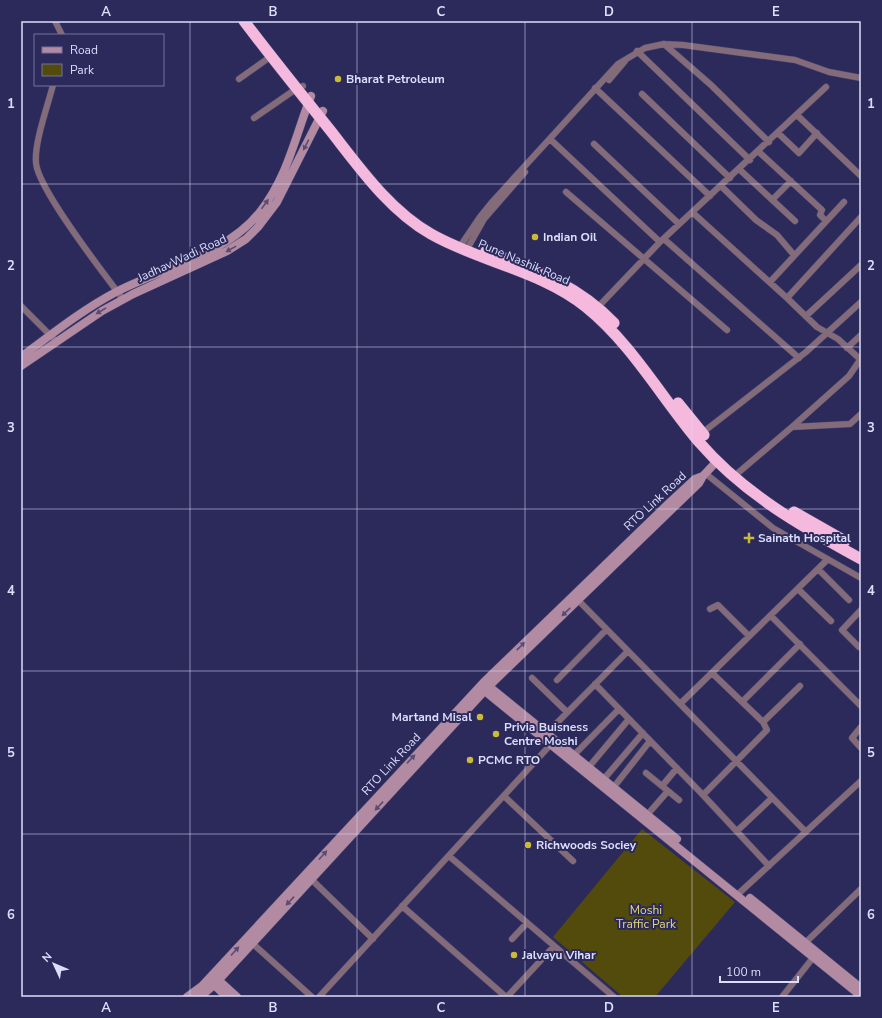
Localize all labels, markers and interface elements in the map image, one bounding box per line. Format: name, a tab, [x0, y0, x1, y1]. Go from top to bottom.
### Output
text: A	[101, 3, 111, 21]
text: B	[269, 3, 278, 21]
text: C	[437, 3, 446, 21]
text: D	[604, 3, 614, 21]
text: E	[772, 3, 780, 21]
legend	[34, 34, 164, 86]
text: Road	[70, 42, 98, 58]
text: Park	[70, 62, 95, 78]
place label: Bharat Petroleum	[346, 71, 445, 87]
marker: Bharat Petroleum	[333, 74, 343, 84]
text: 1	[7, 95, 15, 113]
text: 1	[867, 95, 875, 113]
one-way arrow	[303, 140, 309, 151]
one-way arrow	[261, 199, 269, 210]
place label: Indian Oil	[543, 229, 597, 245]
street label: JadhavWadi Road	[134, 230, 229, 286]
marker: Indian Oil	[530, 232, 540, 242]
street label: Pune Nashik Road	[476, 235, 572, 289]
one-way arrow	[225, 246, 237, 252]
text: 2	[7, 257, 15, 275]
text: 2	[867, 257, 875, 275]
one-way arrow	[95, 308, 107, 315]
text: 3	[7, 419, 15, 437]
text: 3	[867, 419, 875, 437]
street label: RTO Link Road	[620, 468, 690, 534]
place label: Sainath Hospital	[758, 530, 851, 546]
marker: Sainath Hospital	[743, 532, 755, 544]
text: 4	[7, 582, 15, 600]
text: 4	[867, 582, 875, 600]
one-way arrow	[561, 607, 571, 617]
one-way arrow	[516, 641, 526, 651]
place label: Martand Misal	[392, 709, 472, 725]
marker: Martand Misal	[475, 712, 485, 722]
place label: Privia Buisness Centre Moshi	[504, 719, 588, 749]
street label: RTO Link Road	[358, 729, 424, 799]
marker: Privia Buisness Centre Moshi	[491, 729, 501, 739]
text: 5	[7, 744, 15, 762]
text: 5	[867, 744, 875, 762]
place label: PCMC RTO	[478, 752, 540, 768]
one-way arrow	[406, 755, 415, 764]
marker: PCMC RTO	[465, 755, 475, 765]
one-way arrow	[374, 801, 383, 811]
place label: Richwoods Sociey	[536, 837, 637, 853]
marker: Richwoods Sociey	[523, 840, 533, 850]
one-way arrow	[318, 850, 328, 860]
one-way arrow	[286, 896, 295, 906]
park label: Moshi Traffic Park	[616, 902, 677, 932]
text: 6	[7, 906, 15, 924]
text: 6	[867, 906, 875, 924]
north arrow	[34, 944, 74, 984]
one-way arrow	[230, 946, 240, 956]
place label: Jalvayu Vihar	[521, 947, 596, 963]
text: N	[39, 949, 55, 966]
marker: Jalvayu Vihar	[509, 950, 519, 960]
scale bar	[720, 958, 798, 984]
text: 100 m	[726, 964, 761, 980]
text: A	[101, 999, 111, 1017]
text: B	[269, 999, 278, 1017]
text: C	[437, 999, 446, 1017]
text: D	[604, 999, 614, 1017]
text: E	[772, 999, 780, 1017]

